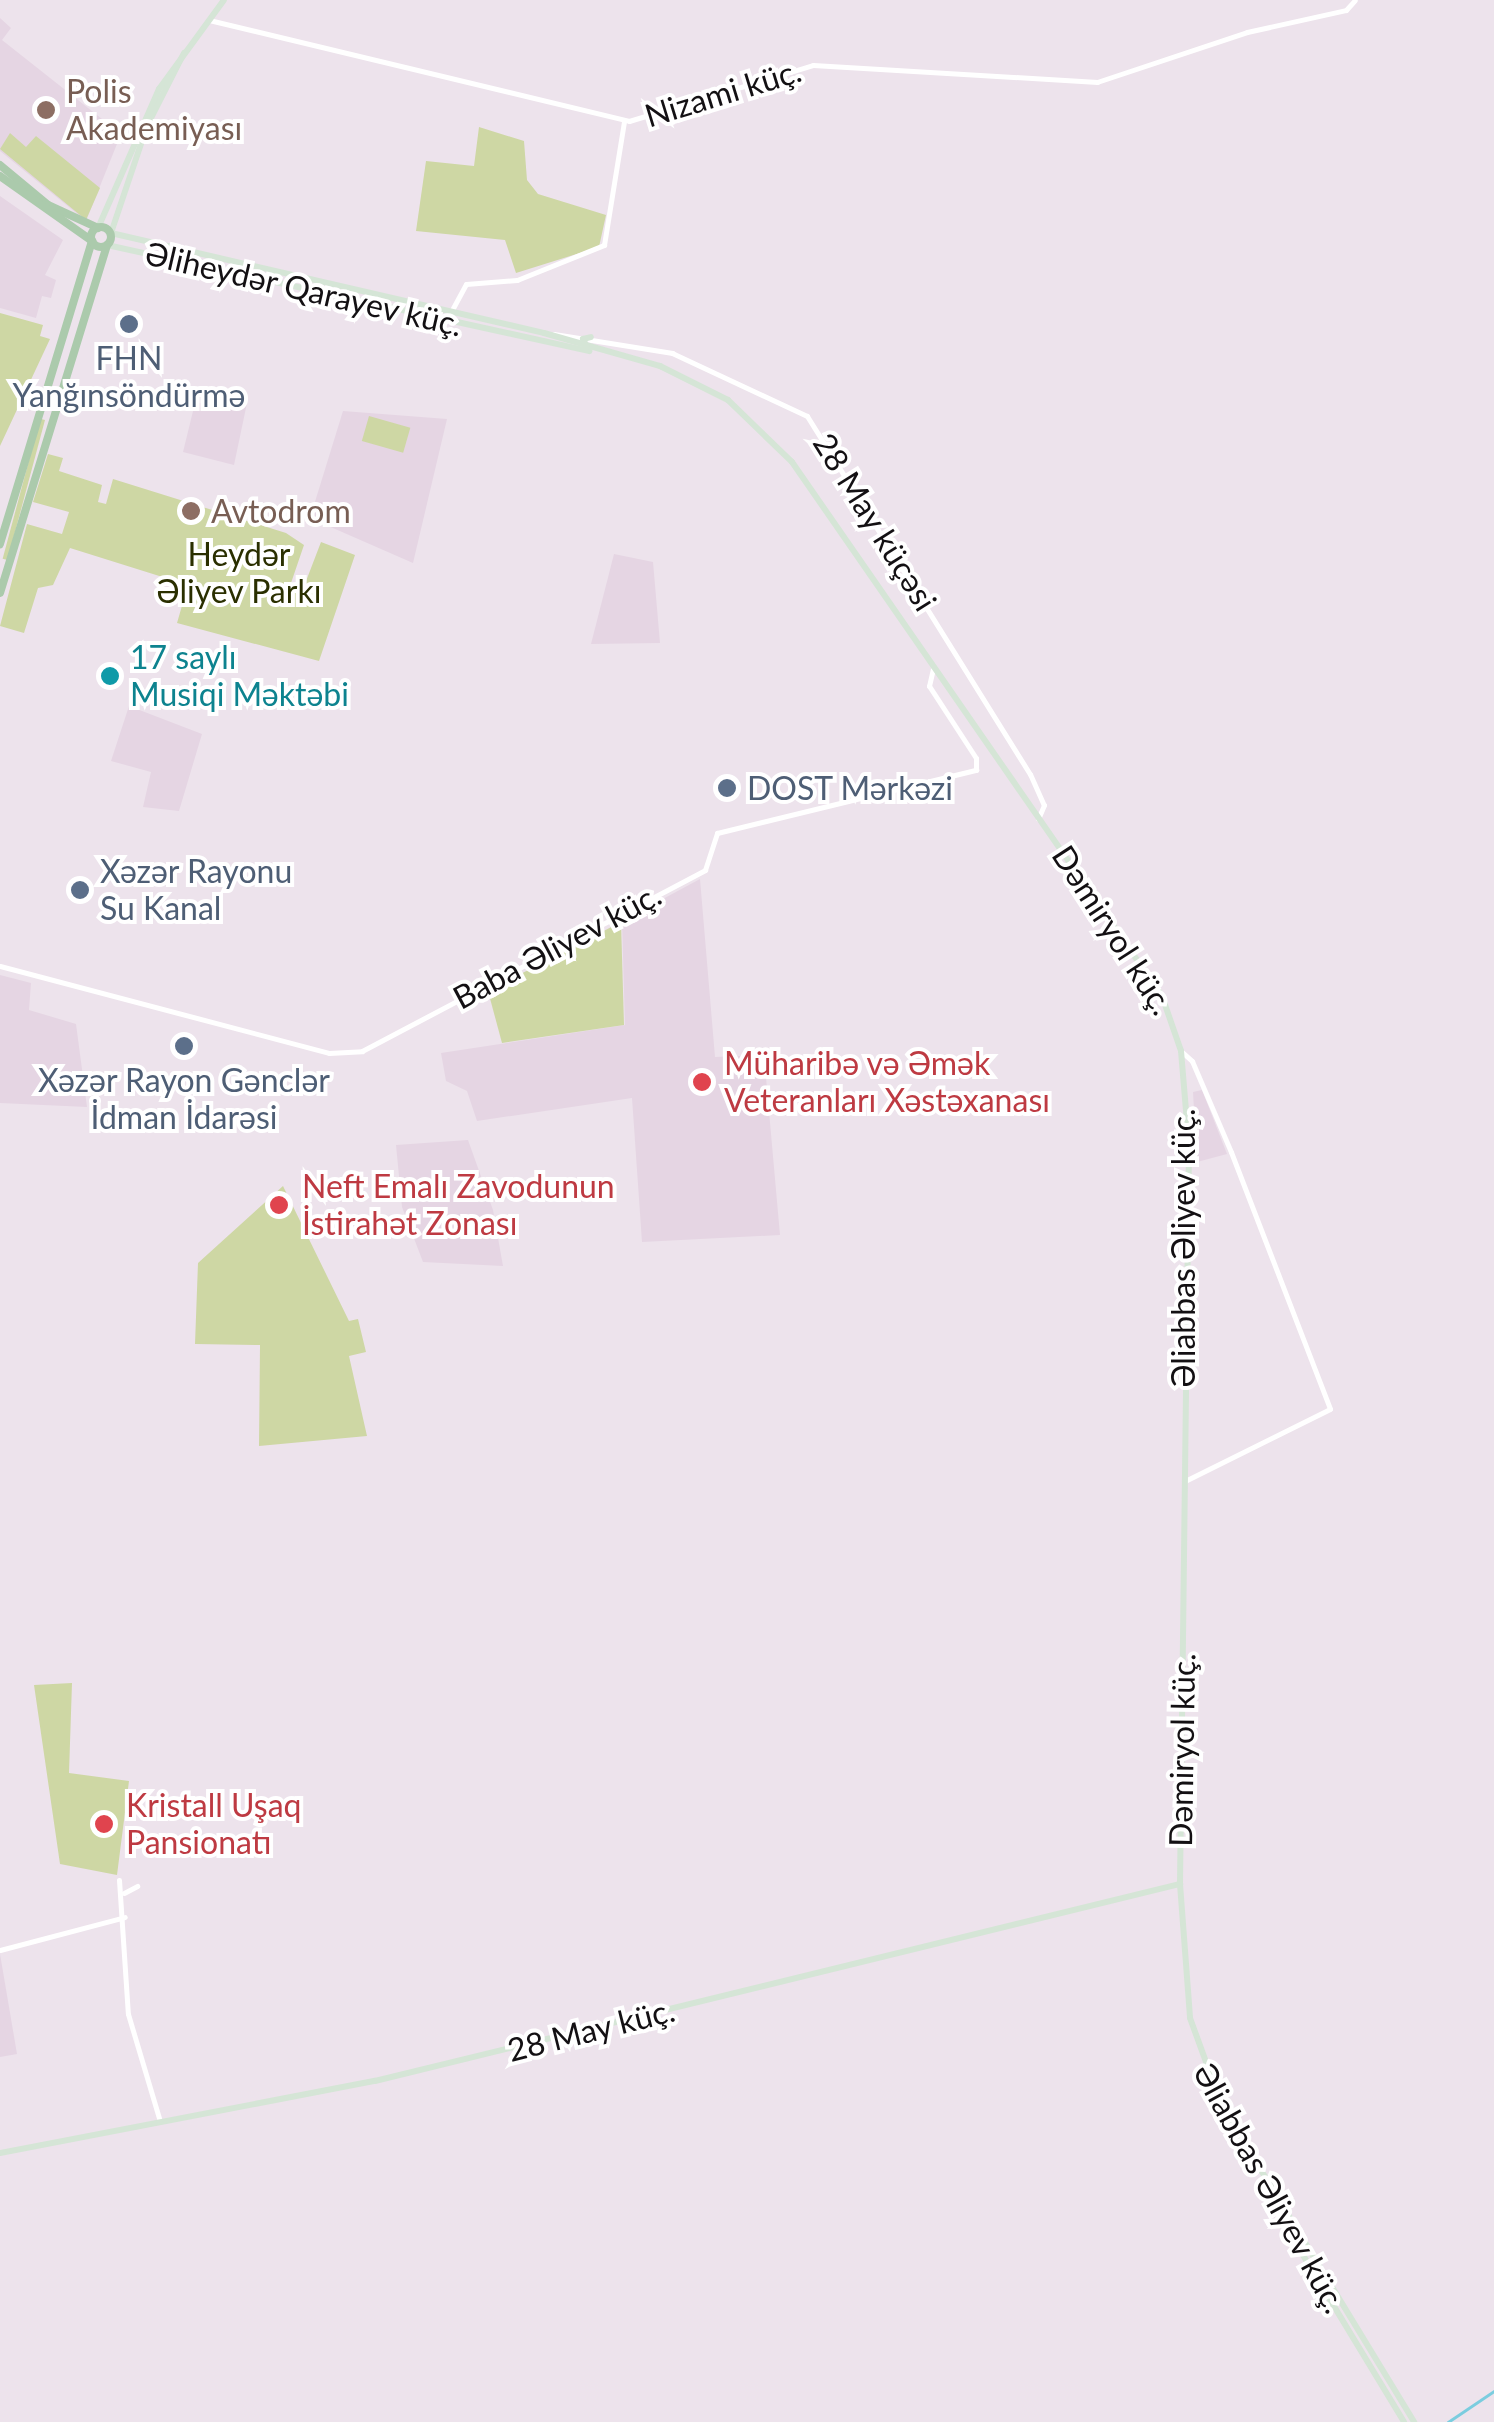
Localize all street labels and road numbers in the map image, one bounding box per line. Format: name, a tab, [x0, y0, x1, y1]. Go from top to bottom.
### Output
street label: Nizami küç.	[640, 51, 806, 135]
street label: Əliheydər Qarayev küç.	[141, 234, 467, 344]
street label: 28 May küçəsi	[805, 426, 945, 618]
street label: Dəmiryol küç.	[1044, 838, 1182, 1022]
street label: Baba Əliyev küç.	[446, 875, 668, 1017]
street label: Əliabbas Əliyev küç.	[1164, 1108, 1202, 1388]
street label: Dəmiryol küç.	[1161, 1653, 1203, 1847]
street label: 28 May küç.	[503, 1991, 679, 2069]
street label: Əliabbas Əliyev küç.	[1185, 2056, 1355, 2320]

